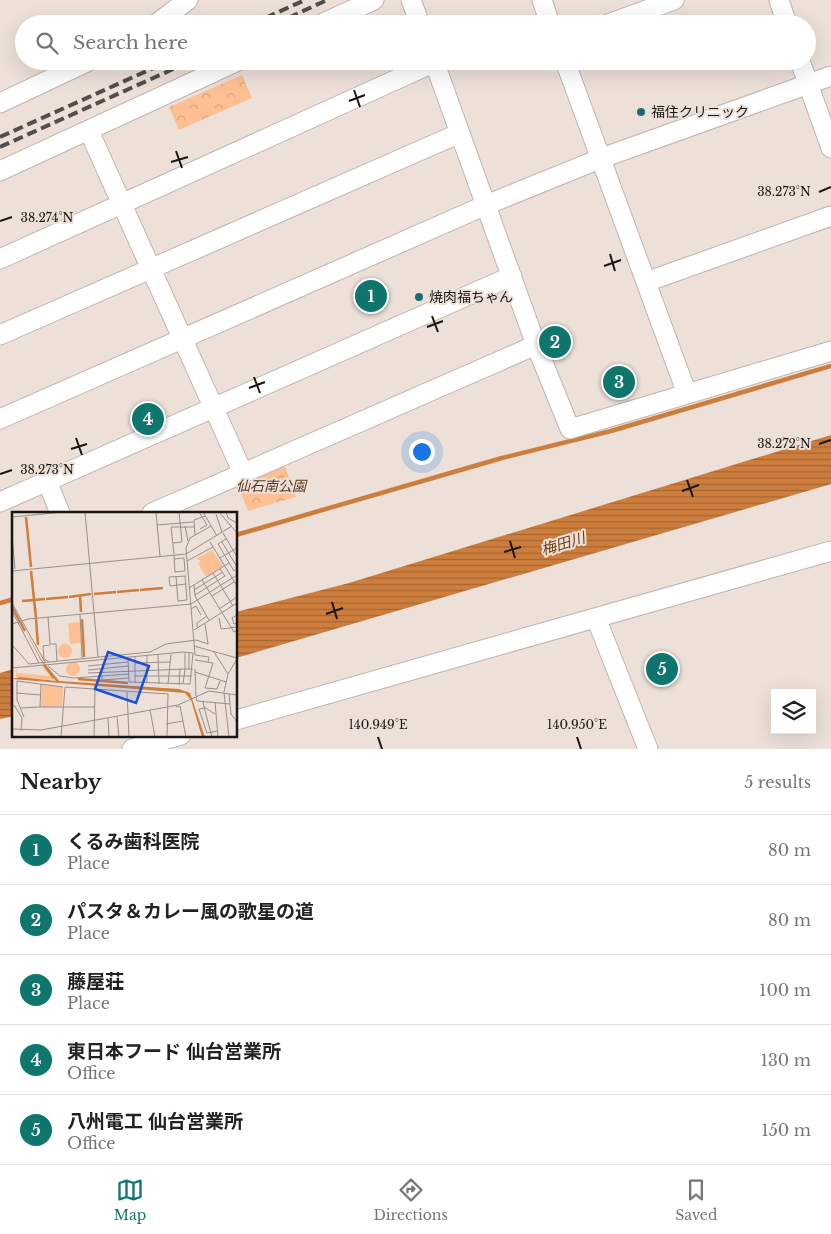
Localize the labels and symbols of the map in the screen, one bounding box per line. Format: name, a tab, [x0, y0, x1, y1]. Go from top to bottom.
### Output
place label: 福住クリニック	[651, 103, 749, 121]
marker: 福住クリニック	[635, 106, 647, 118]
text: 38.273°N	[757, 184, 811, 199]
text: 38.274°N	[21, 210, 74, 225]
pin: 1	[355, 277, 387, 315]
place label: 焼肉福ちゃん	[429, 288, 513, 306]
marker: 焼肉福ちゃん	[413, 291, 425, 303]
pin: 2	[539, 323, 571, 361]
pin: 3	[603, 363, 635, 401]
pin: 4	[132, 400, 164, 438]
text: 38.272°N	[757, 436, 811, 451]
your location	[409, 439, 435, 465]
text: 38.273°N	[20, 462, 74, 477]
park label: 仙石南公園	[236, 477, 308, 495]
inset map	[12, 512, 238, 736]
water label: 梅田川	[539, 527, 589, 559]
pin: 5	[646, 650, 678, 688]
text: 140.949°E	[348, 717, 408, 732]
text: 140.950°E	[547, 717, 607, 732]

